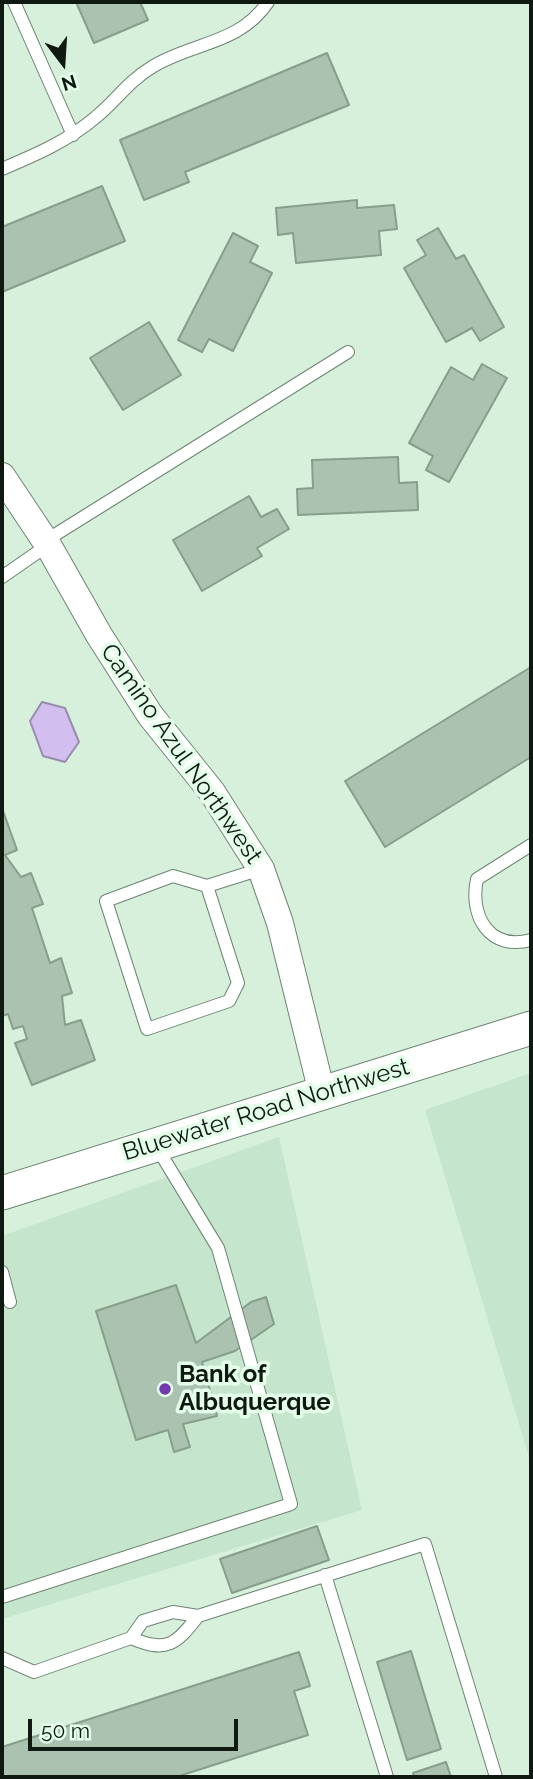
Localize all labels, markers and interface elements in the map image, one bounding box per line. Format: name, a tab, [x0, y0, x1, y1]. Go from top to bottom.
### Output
north arrow	[28, 28, 98, 98]
text: N	[59, 70, 79, 96]
street label: Camino Azul Northwest	[94, 639, 268, 869]
street label: Bluewater Road Northwest	[119, 1053, 413, 1167]
place label: Bank of Albuquerque	[179, 1361, 331, 1417]
marker: Bank of Albuquerque	[157, 1381, 173, 1397]
scale bar	[32, 1706, 242, 1750]
text: 50 m	[41, 1718, 90, 1743]

